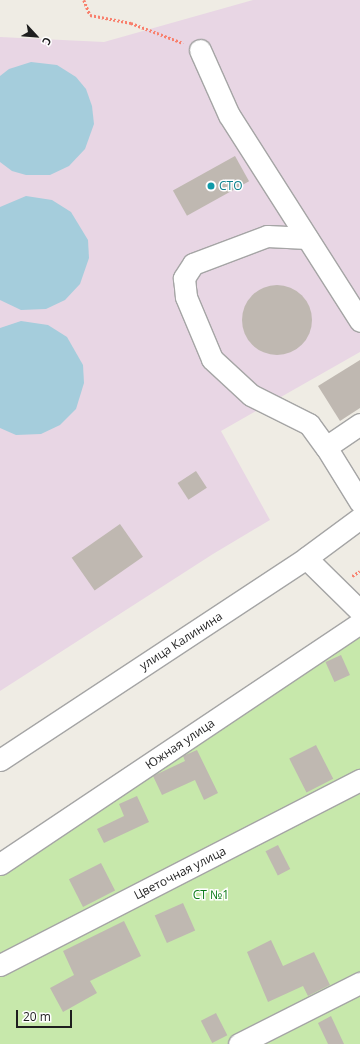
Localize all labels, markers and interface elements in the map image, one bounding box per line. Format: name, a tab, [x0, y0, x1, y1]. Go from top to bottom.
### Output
north arrow	[16, 16, 56, 56]
text: С	[39, 35, 56, 48]
place label: СТО	[219, 179, 243, 193]
marker: СТО	[206, 181, 216, 191]
street label: улица Калинина	[137, 609, 225, 673]
street label: Южная улица	[143, 716, 217, 772]
street label: Цветочная улица	[132, 844, 228, 902]
park label: СТ №1	[193, 888, 229, 902]
scale bar	[18, 1002, 74, 1028]
text: 20 m	[23, 1008, 51, 1025]

